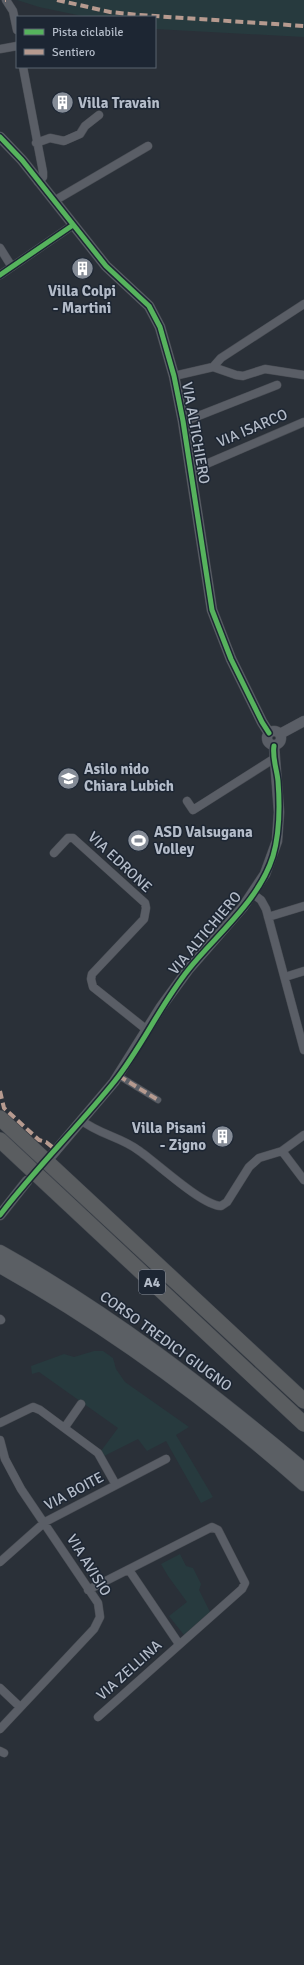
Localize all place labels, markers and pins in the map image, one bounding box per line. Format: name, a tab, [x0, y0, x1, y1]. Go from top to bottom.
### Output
building icon: Villa Travain	[49, 90, 75, 116]
place label: Villa Travain	[78, 94, 160, 112]
building icon: Villa Colpi - Martini	[69, 255, 95, 281]
place label: Villa Colpi - Martini	[48, 282, 116, 317]
place label: Asilo nido Chiara Lubich	[84, 760, 174, 795]
school or university icon: Asilo nido Chiara Lubich	[55, 765, 81, 791]
place label: ASD Valsugana Volley	[154, 823, 253, 858]
sports icon: ASD Valsugana Volley	[126, 828, 152, 854]
place label: Villa Pisani - Zigno	[132, 1119, 206, 1154]
building icon: Villa Pisani - Zigno	[209, 1124, 235, 1150]

